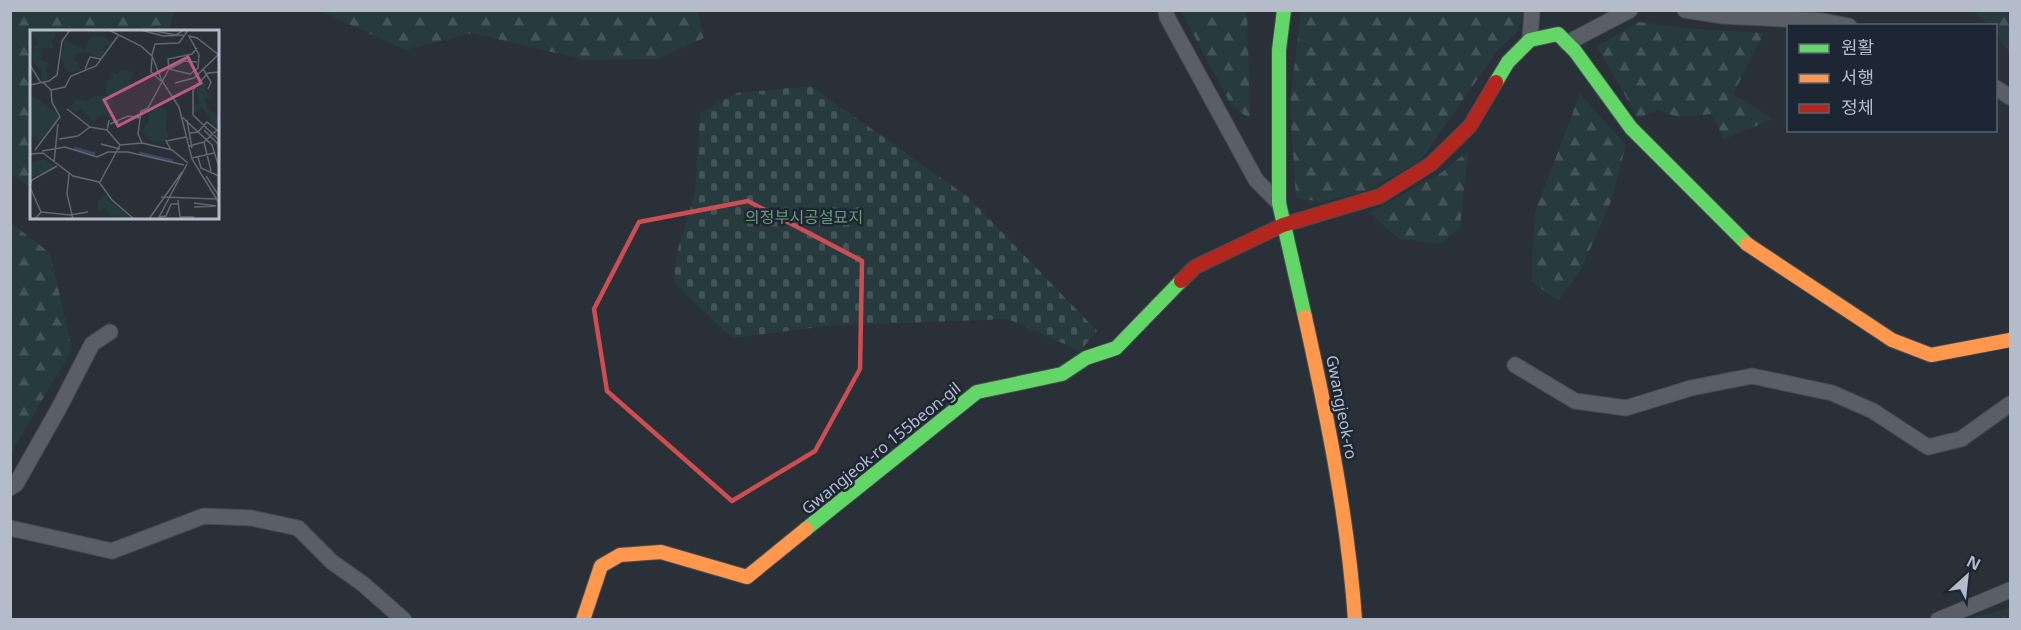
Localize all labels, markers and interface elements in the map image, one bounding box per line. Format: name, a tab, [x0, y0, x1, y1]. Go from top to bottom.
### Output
legend	[1787, 24, 1997, 132]
inset map	[30, 30, 219, 219]
text: 원활	[1841, 35, 1874, 59]
text: 서행	[1841, 65, 1874, 89]
text: 정체	[1841, 95, 1874, 119]
park label: 의정부시공설묘지	[745, 206, 863, 228]
street label: Gwangjeok-ro	[1321, 353, 1363, 461]
street label: Gwangjeok-ro 155beon-gil	[797, 377, 965, 519]
north arrow	[1937, 546, 1997, 606]
text: N	[1963, 550, 1985, 575]

